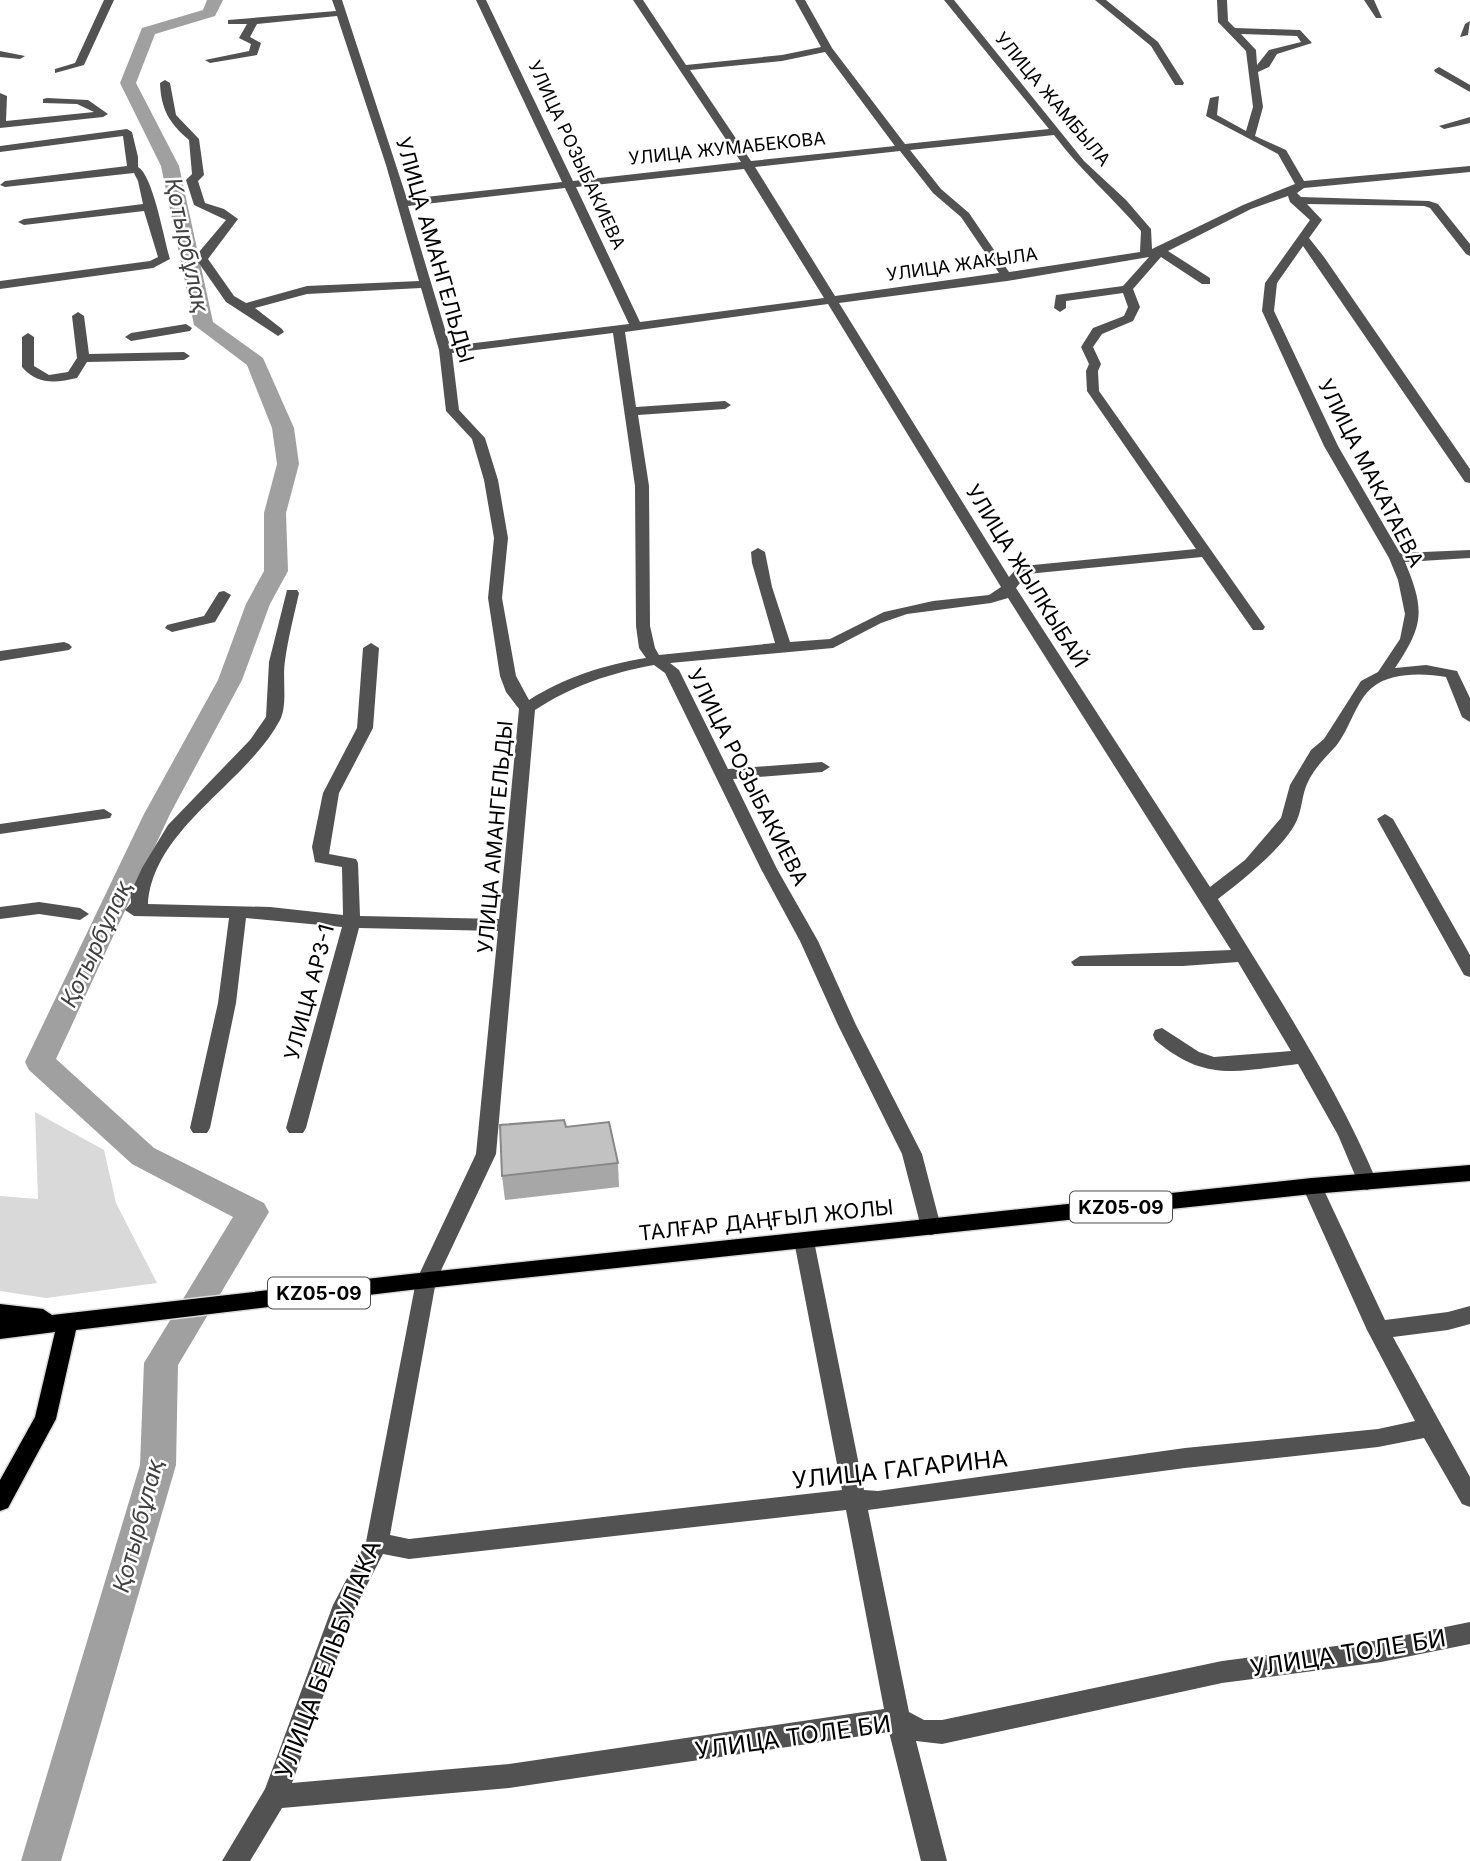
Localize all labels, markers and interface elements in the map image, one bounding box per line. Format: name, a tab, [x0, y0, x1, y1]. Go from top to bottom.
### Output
street label: УЛИЦА ЖАМБЫЛА	[991, 28, 1115, 170]
street label: УЛИЦА РОЗЫБАКИЕВА	[524, 57, 630, 253]
street label: УЛИЦА ЖУМАБЕКОВА	[627, 127, 827, 169]
street label: УЛИЦА АМАНГЕЛЬДЫ	[391, 134, 479, 366]
water label: Қотырбұлақ	[159, 175, 215, 316]
street label: УЛИЦА ЖАКЫЛА	[885, 243, 1039, 285]
street label: УЛИЦА МАКАТАЕВА	[1313, 375, 1429, 571]
street label: УЛИЦА ЖЫЛКЫБАЙ	[960, 479, 1094, 672]
street label: УЛИЦА РОЗЫБАКИЕВА	[682, 664, 814, 890]
street label: УЛИЦА АМАНГЕЛЬДЫ	[472, 720, 518, 954]
water label: Қотырбұлақ	[54, 875, 138, 1012]
street label: УЛИЦА АРЗ-1	[279, 921, 339, 1063]
road number: KZ05-09	[1070, 1191, 1172, 1222]
street label: ТАЛҒАР ДАҢҒЫЛ ЖОЛЫ	[637, 1194, 895, 1246]
road number: KZ05-09	[268, 1278, 370, 1308]
street label: УЛИЦА ГАГАРИНА	[791, 1443, 1009, 1495]
water label: Қотырбұлақ	[107, 1455, 169, 1596]
street label: УЛИЦА БЕЛЬБУЛАКА	[269, 1536, 387, 1782]
street label: УЛИЦА ТОЛЕ БИ	[1248, 1623, 1448, 1683]
street label: УЛИЦА ТОЛЕ БИ	[693, 1709, 893, 1765]

